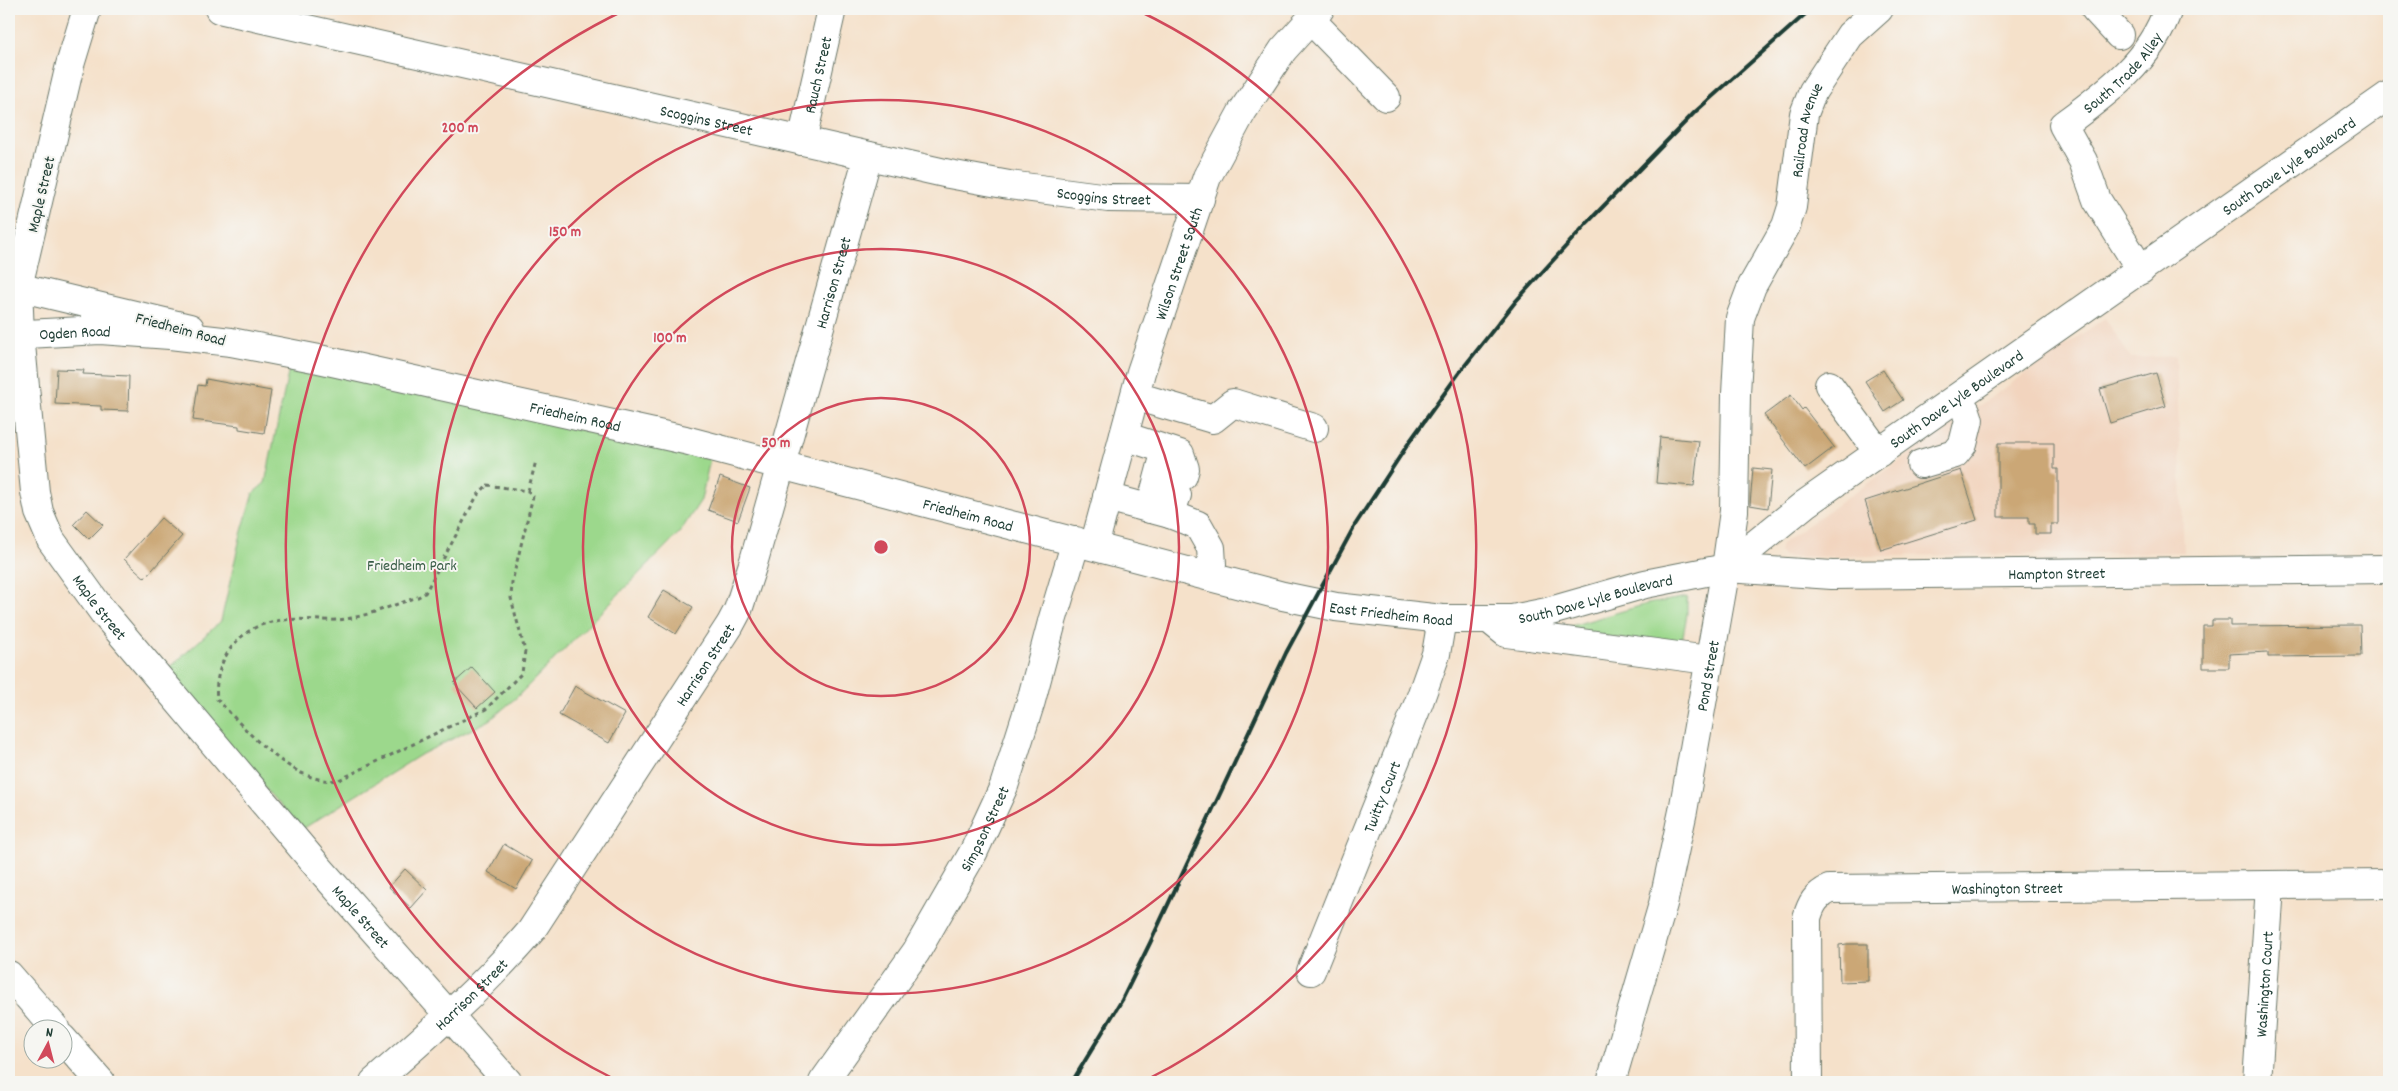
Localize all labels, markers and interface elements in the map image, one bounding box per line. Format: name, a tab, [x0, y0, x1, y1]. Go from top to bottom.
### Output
street label: South Trade Alley	[2079, 28, 2170, 120]
street label: Rauch Street	[800, 34, 839, 116]
street label: Railroad Avenue	[1787, 78, 1830, 179]
street label: Scoggins Street	[658, 100, 755, 143]
street label: South Dave Lyle Boulevard	[2218, 113, 2361, 223]
text: 200 m	[442, 118, 478, 140]
street label: Maple Street	[22, 154, 62, 235]
street label: Scoggins Street	[1055, 182, 1151, 212]
street label: Wilson Street South	[1150, 205, 1210, 324]
text: 150 m	[549, 222, 581, 244]
street label: Harrison Street	[811, 234, 859, 332]
street label: Friedheim Road	[133, 307, 228, 353]
street label: Ogden Road	[39, 321, 111, 347]
text: 100 m	[653, 328, 687, 350]
street label: South Dave Lyle Boulevard	[1886, 345, 2029, 455]
street label: Friedheim Road	[527, 397, 623, 439]
text: 50 m	[762, 433, 790, 455]
street label: Friedheim Road	[920, 494, 1015, 539]
centre of rings	[872, 538, 890, 556]
park label: Friedheim Park	[367, 555, 457, 578]
street label: Hampton Street	[2008, 563, 2106, 587]
street label: Maple Street	[65, 570, 131, 646]
street label: South Dave Lyle Boulevard	[1517, 570, 1675, 631]
street label: East Friedheim Road	[1327, 597, 1453, 633]
street label: Harrison Street	[671, 620, 742, 712]
street label: Pond Street	[1692, 639, 1727, 714]
street label: Twitty Court	[1359, 758, 1408, 837]
street label: Simpson Street	[956, 783, 1016, 877]
street label: Washington Street	[1952, 878, 2063, 902]
street label: Maple Street	[325, 881, 394, 955]
street label: Washington Court	[2251, 931, 2281, 1038]
street label: Harrison Street	[431, 954, 515, 1037]
north arrow	[22, 1018, 72, 1068]
text: N	[45, 1023, 54, 1043]

